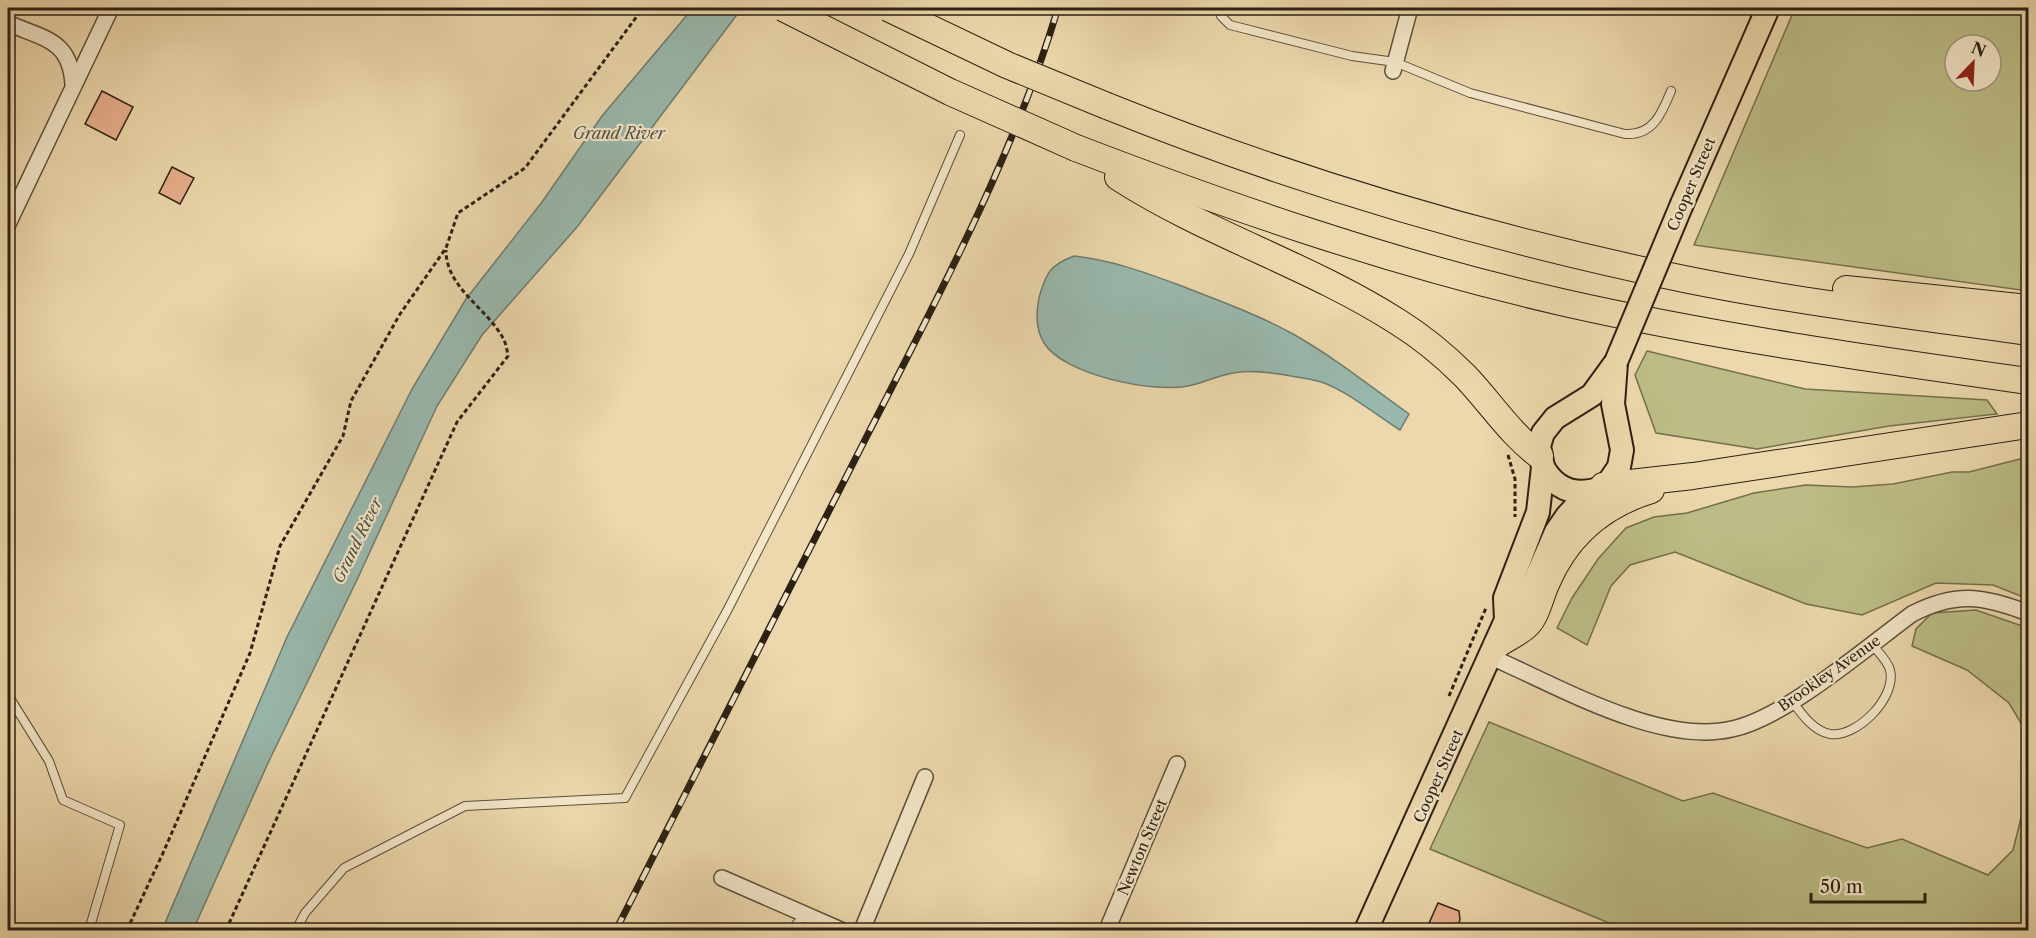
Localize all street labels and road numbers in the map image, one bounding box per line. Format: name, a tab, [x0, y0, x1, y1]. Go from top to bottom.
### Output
street label: Cooper Street	[1663, 134, 1720, 234]
street label: Brookley Avenue	[1774, 631, 1884, 715]
street label: Cooper Street	[1409, 726, 1467, 826]
street label: Newton Street	[1113, 795, 1171, 898]

